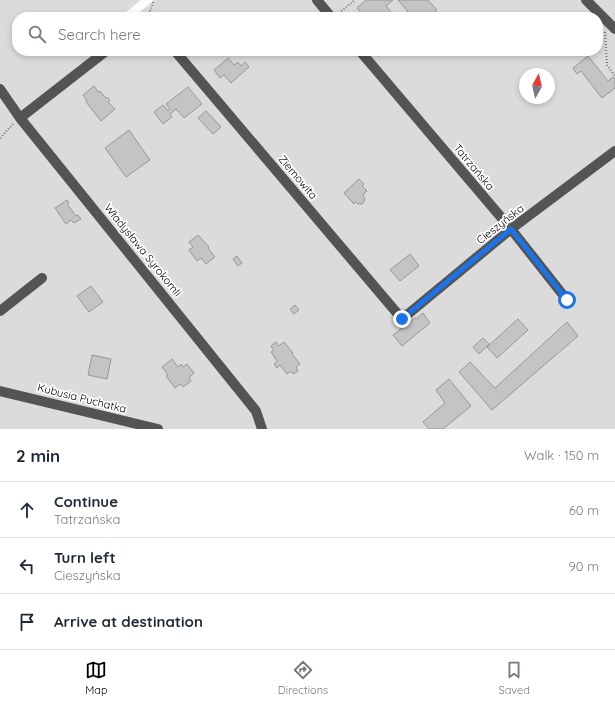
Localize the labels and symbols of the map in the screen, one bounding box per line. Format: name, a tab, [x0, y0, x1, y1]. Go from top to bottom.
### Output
north arrow	[519, 68, 555, 104]
street label: Tatrzańska	[451, 141, 497, 193]
street label: Ziemowita	[275, 152, 321, 202]
street label: Władysława Syrokomli	[101, 201, 185, 299]
street label: Cieszyńska	[473, 201, 527, 247]
route start	[558, 291, 576, 309]
route end	[393, 310, 411, 328]
street label: Kubusia Puchatka	[36, 380, 128, 416]

